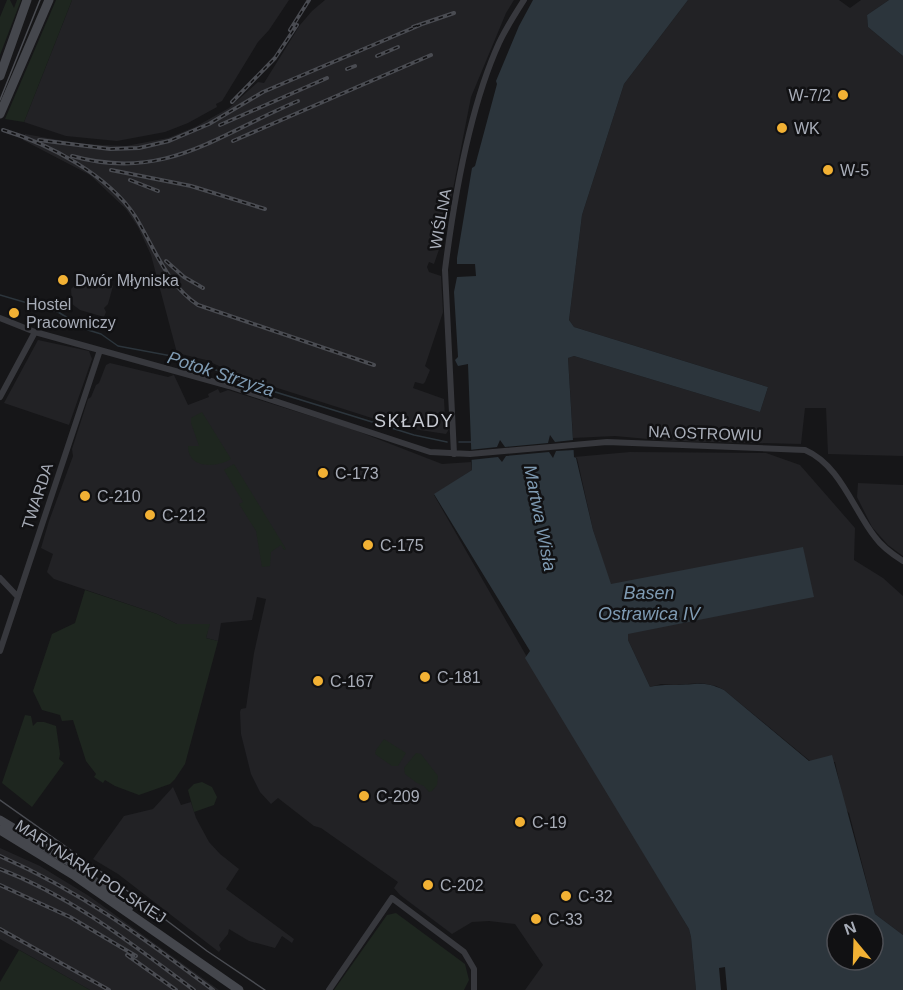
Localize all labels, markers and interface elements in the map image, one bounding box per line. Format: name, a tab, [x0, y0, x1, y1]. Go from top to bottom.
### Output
place label: W-7/2	[789, 87, 831, 104]
marker: W-7/2	[836, 88, 850, 102]
place label: WK	[794, 120, 820, 137]
marker: WK	[775, 121, 789, 135]
place label: W-5	[840, 162, 869, 179]
marker: W-5	[821, 163, 835, 177]
street label: WIŚLNA	[426, 187, 454, 251]
place label: Dwór Młyniska	[75, 272, 179, 289]
marker: Dwór Młyniska	[56, 273, 70, 287]
place label: Hostel Pracowniczy	[26, 296, 116, 331]
marker: Hostel Pracowniczy	[7, 306, 21, 320]
water label: Potok Strzyża	[165, 347, 277, 401]
district label: SKŁADY	[374, 411, 454, 431]
street label: NA OSTROWIU	[648, 423, 762, 444]
street label: TWARDA	[19, 461, 56, 531]
water label: Martwa Wisła	[520, 463, 560, 573]
place label: C-173	[335, 465, 379, 482]
marker: C-173	[316, 466, 330, 480]
place label: C-210	[97, 488, 141, 505]
marker: C-210	[78, 489, 92, 503]
place label: C-212	[162, 507, 206, 524]
marker: C-212	[143, 508, 157, 522]
place label: C-175	[380, 537, 424, 554]
marker: C-175	[361, 538, 375, 552]
water label: Basen Ostrawica IV	[598, 583, 702, 624]
place label: C-181	[437, 669, 481, 686]
marker: C-181	[418, 670, 432, 684]
place label: C-167	[330, 673, 374, 690]
marker: C-167	[311, 674, 325, 688]
place label: C-209	[376, 788, 420, 805]
marker: C-209	[357, 789, 371, 803]
place label: C-19	[532, 814, 567, 831]
marker: C-19	[513, 815, 527, 829]
street label: MARYNARKI POLSKIEJ	[12, 816, 169, 926]
place label: C-202	[440, 877, 484, 894]
marker: C-202	[421, 878, 435, 892]
place label: C-32	[578, 888, 613, 905]
marker: C-32	[559, 889, 573, 903]
place label: C-33	[548, 911, 583, 928]
marker: C-33	[529, 912, 543, 926]
north arrow	[825, 912, 885, 972]
text: N	[842, 918, 859, 938]

